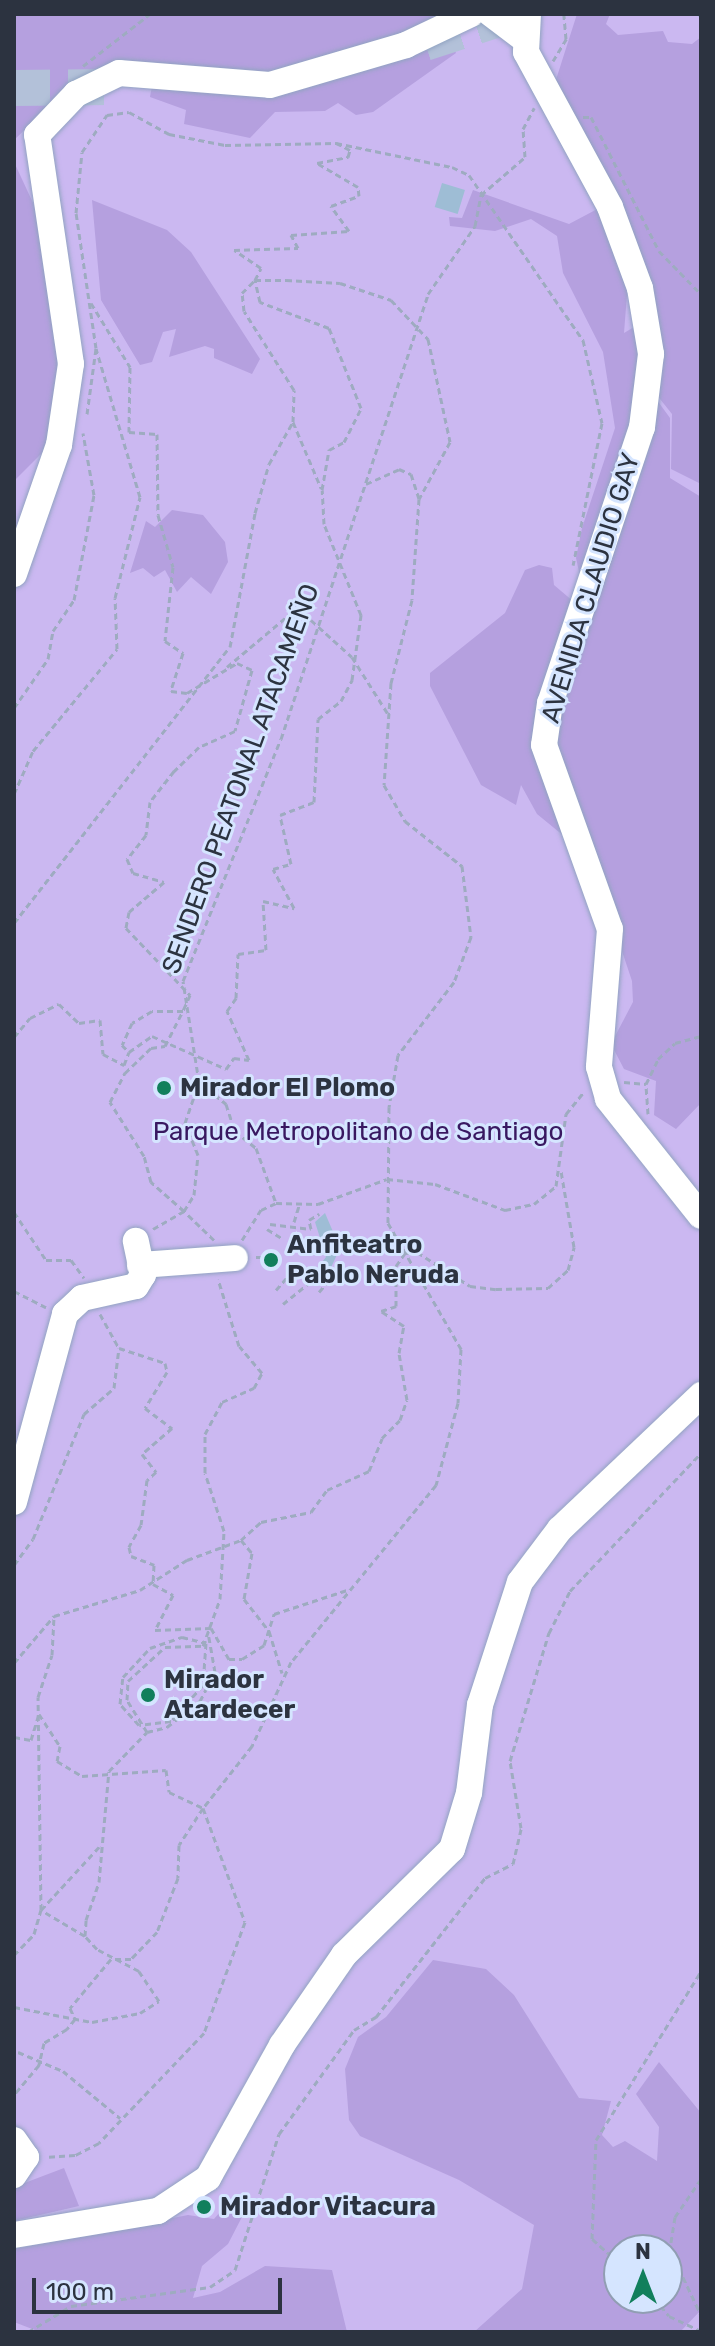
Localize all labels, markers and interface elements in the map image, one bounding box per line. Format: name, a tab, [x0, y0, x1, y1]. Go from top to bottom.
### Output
street label: AVENIDA CLAUDIO GAY	[535, 449, 647, 727]
street label: SENDERO PEATONAL ATACAMEÑO	[156, 579, 326, 979]
place label: Mirador El Plomo	[180, 1072, 396, 1104]
marker: Mirador El Plomo	[155, 1079, 173, 1097]
park label: Parque Metropolitano de Santiago	[153, 1116, 563, 1148]
place label: Anfiteatro Pablo Neruda	[287, 1229, 459, 1290]
marker: Anfiteatro Pablo Neruda	[262, 1251, 280, 1269]
place label: Mirador Atardecer	[164, 1664, 295, 1726]
marker: Mirador Atardecer	[139, 1686, 157, 1704]
place label: Mirador Vitacura	[220, 2191, 437, 2223]
marker: Mirador Vitacura	[195, 2198, 213, 2216]
north arrow	[603, 2234, 683, 2314]
text: N	[635, 2238, 651, 2265]
scale bar	[36, 2262, 286, 2312]
text: 100 m	[46, 2278, 114, 2306]

